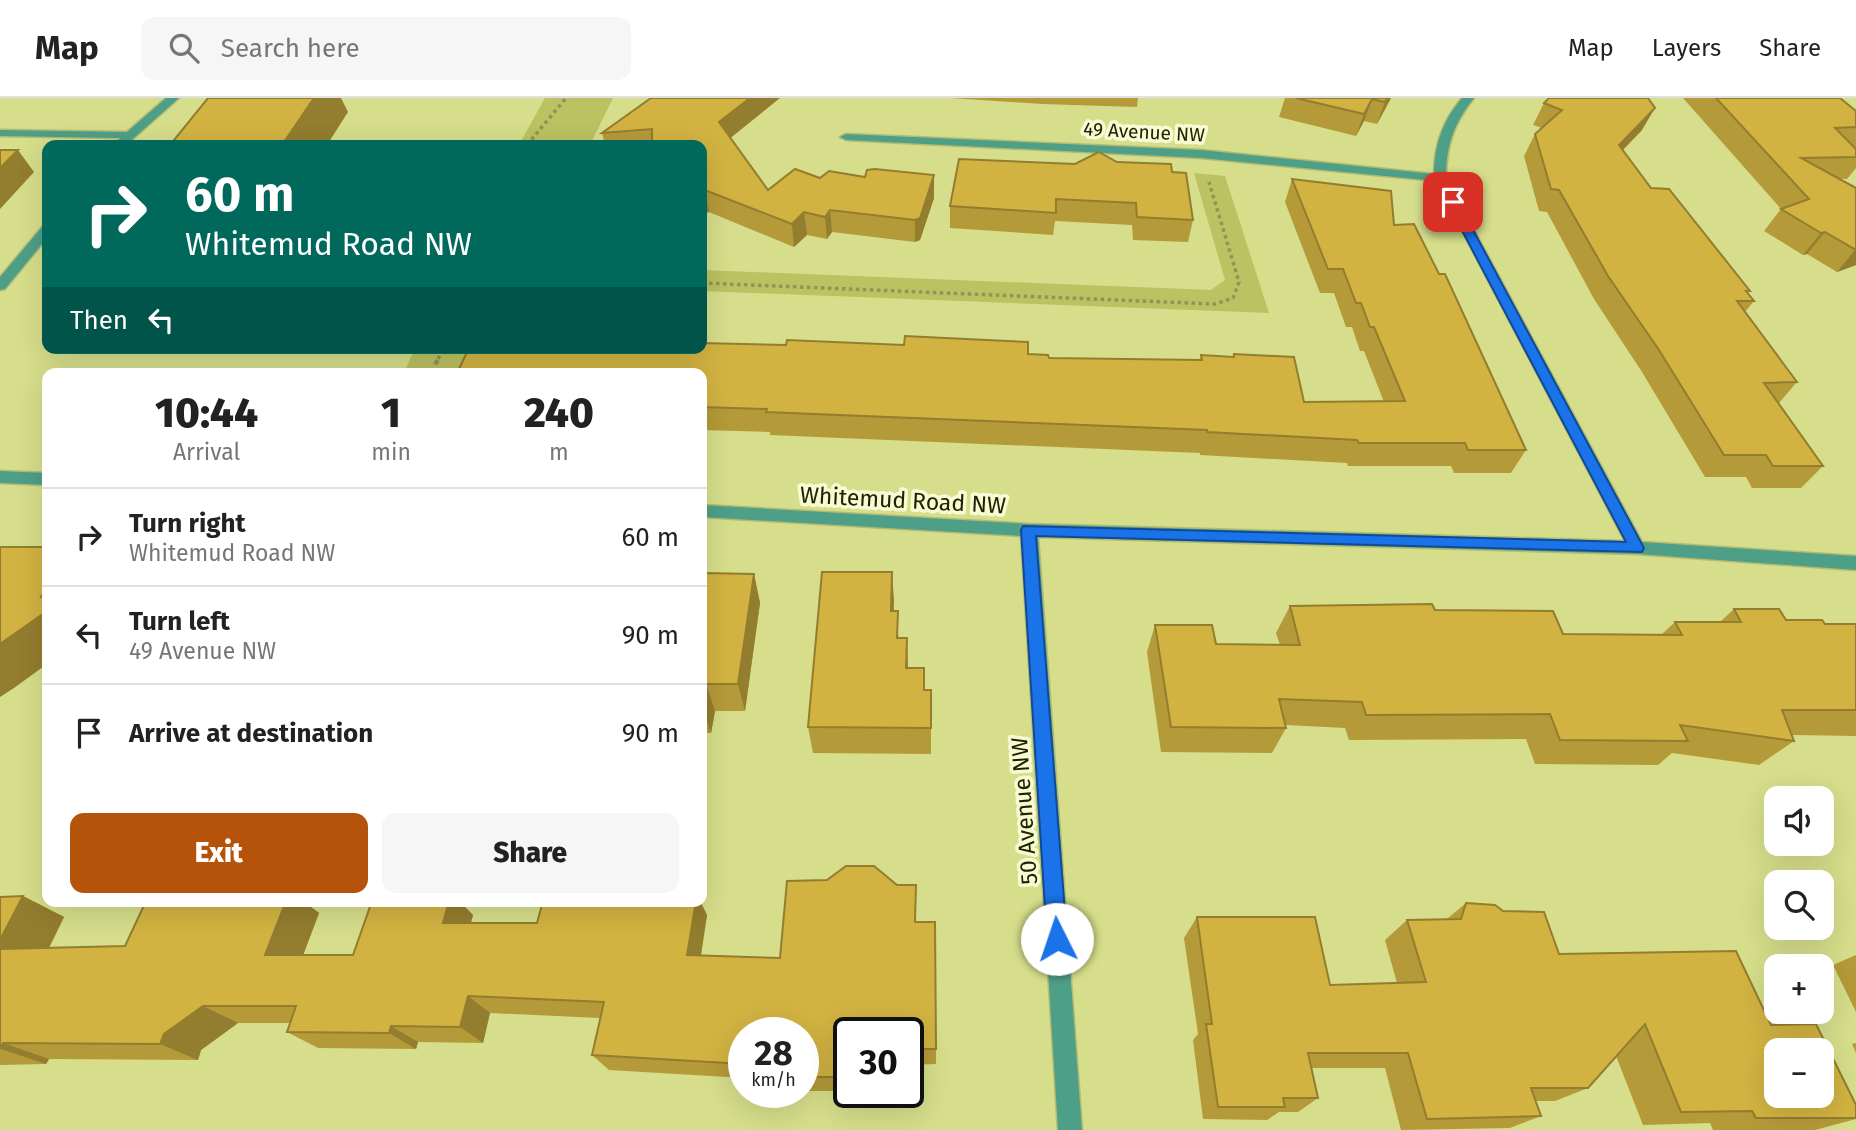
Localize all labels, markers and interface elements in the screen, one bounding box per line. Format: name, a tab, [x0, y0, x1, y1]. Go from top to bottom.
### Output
search box	[141, 17, 631, 80]
text: Map	[35, 28, 99, 68]
icon: search	[165, 29, 203, 67]
text: Search here	[221, 33, 360, 64]
text: Map	[1568, 34, 1614, 62]
text: Layers	[1652, 34, 1721, 62]
text: Share	[1759, 34, 1821, 62]
street label: 49 Avenue NW	[1083, 117, 1206, 147]
text: 60 m	[185, 165, 294, 224]
icon: right	[70, 168, 161, 259]
pin	[1423, 172, 1483, 232]
icon: arrive	[1434, 183, 1472, 221]
text: Whitemud Road NW	[185, 225, 472, 263]
icon: left	[142, 301, 180, 339]
text: Then	[70, 305, 128, 336]
text: 10:44	[155, 388, 258, 438]
text: 1	[381, 388, 401, 438]
text: 240	[524, 388, 594, 438]
text: Arrival	[173, 438, 240, 466]
text: min	[371, 438, 411, 466]
text: m	[549, 438, 569, 466]
street label: Whitemud Road NW	[799, 481, 1007, 519]
text: Turn right	[129, 508, 246, 539]
icon: right	[70, 518, 108, 556]
text: 60 m	[621, 522, 679, 553]
text: Whitemud Road NW	[129, 539, 335, 567]
text: Turn left	[129, 606, 230, 637]
icon: left	[70, 616, 108, 654]
text: 90 m	[622, 620, 679, 651]
text: 49 Avenue NW	[129, 637, 276, 665]
icon: arrive	[70, 714, 108, 752]
text: Arrive at destination	[129, 718, 373, 749]
text: 90 m	[622, 718, 679, 749]
street label: 50 Avenue NW	[1005, 736, 1043, 886]
map controls	[1764, 786, 1834, 1108]
button: sound	[1764, 786, 1834, 856]
button: Exit	[70, 813, 368, 893]
button: Share	[382, 813, 679, 893]
button: search	[1764, 870, 1834, 940]
position arrow	[1020, 902, 1094, 976]
button: +	[1764, 954, 1834, 1024]
speed limit sign: 30	[833, 1017, 924, 1108]
text: 28	[754, 1032, 793, 1074]
button: −	[1764, 1038, 1834, 1108]
text: km/h	[751, 1069, 796, 1091]

